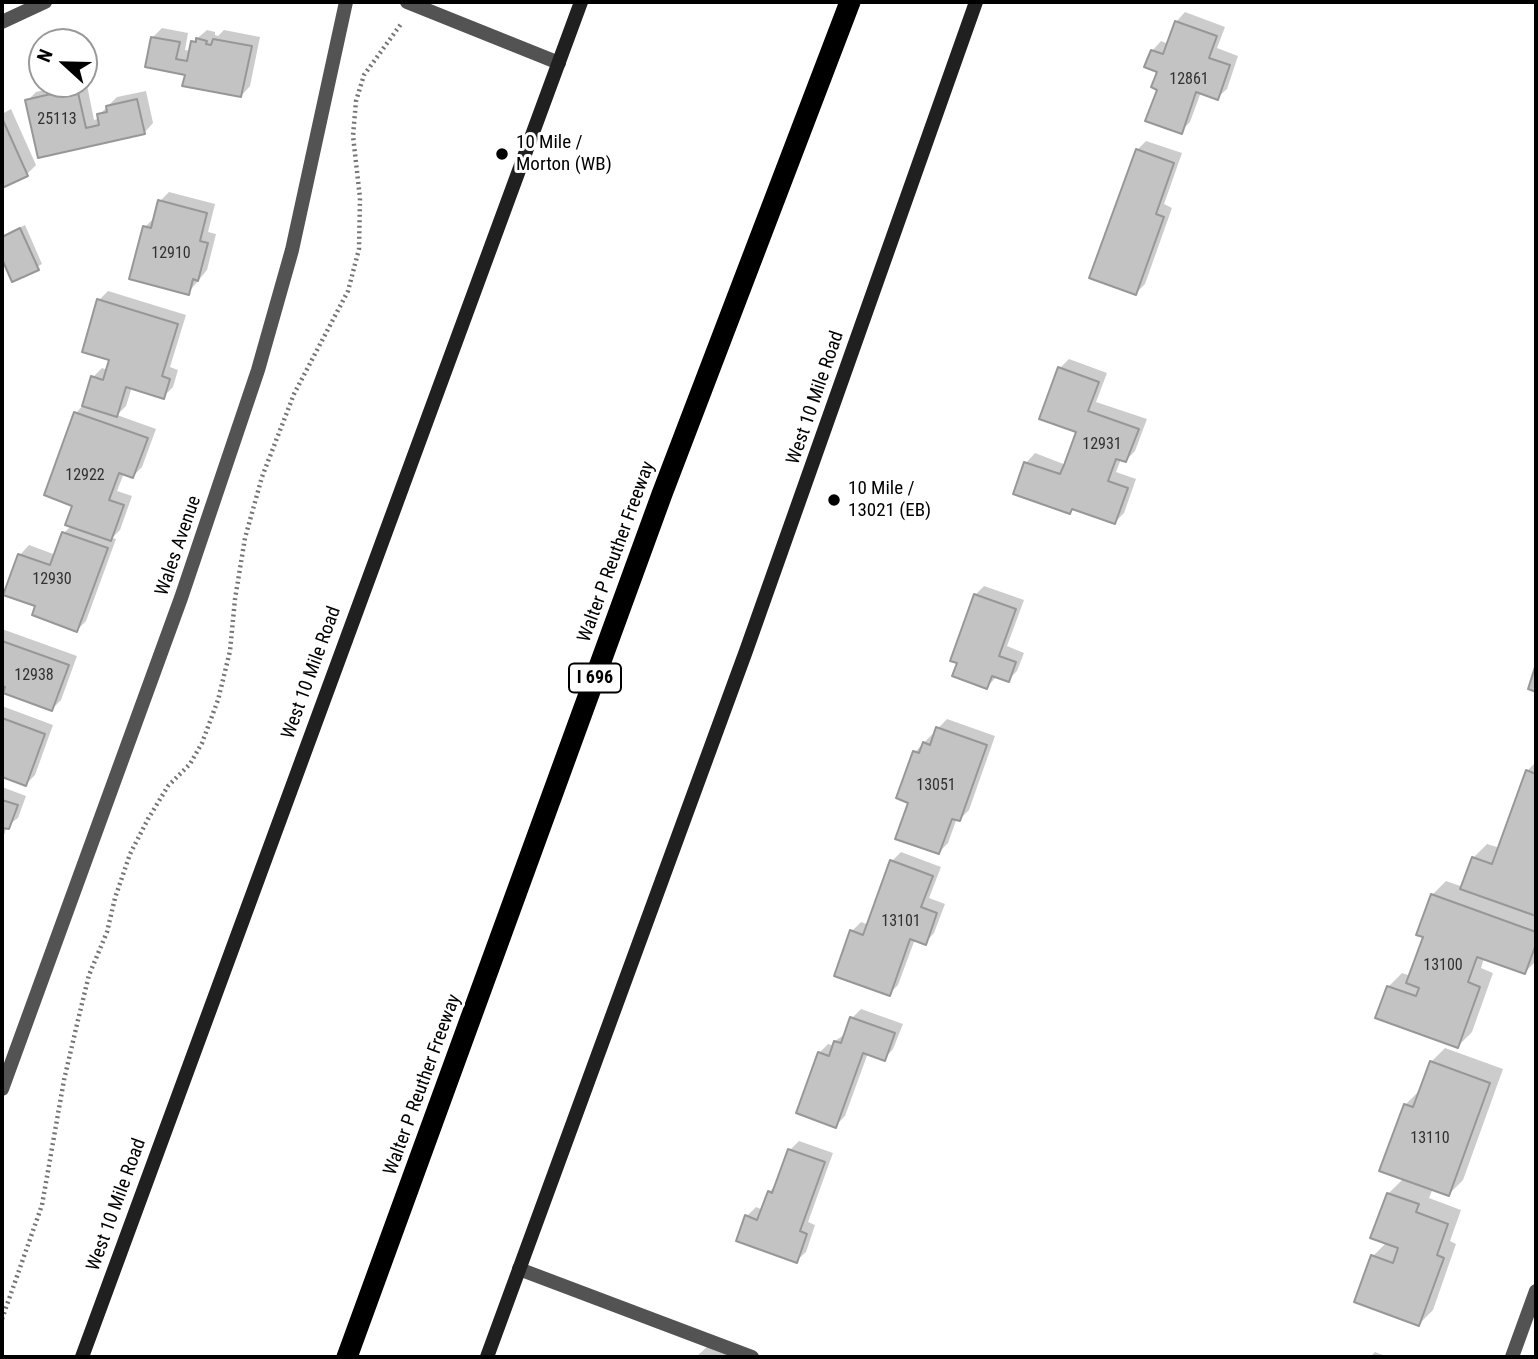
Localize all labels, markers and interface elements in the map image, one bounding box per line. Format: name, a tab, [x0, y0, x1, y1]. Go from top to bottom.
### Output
north arrow	[28, 28, 98, 98]
text: N	[32, 46, 58, 65]
house number: 12861	[1169, 70, 1209, 90]
house number: 25113	[37, 110, 77, 130]
place label: 10 Mile / Morton (WB)	[516, 132, 612, 176]
marker: 10 Mile / Morton (WB)	[494, 146, 510, 162]
house number: 12910	[151, 244, 191, 264]
street label: West 10 Mile Road	[783, 328, 849, 468]
house number: 12931	[1082, 435, 1122, 455]
street label: Walter P Reuther Freeway	[574, 458, 660, 646]
house number: 12922	[65, 466, 105, 486]
place label: 10 Mile / 13021 (EB)	[848, 478, 931, 522]
marker: 10 Mile / 13021 (EB)	[826, 492, 842, 508]
street label: Wales Avenue	[151, 493, 207, 599]
house number: 12930	[32, 570, 72, 590]
street label: West 10 Mile Road	[277, 604, 347, 742]
road number: I 696	[569, 664, 621, 692]
house number: 12938	[14, 666, 54, 686]
house number: 13051	[916, 776, 956, 796]
house number: 13101	[881, 912, 921, 932]
house number: 13100	[1423, 956, 1463, 976]
street label: Walter P Reuther Freeway	[380, 991, 466, 1179]
house number: 13110	[1410, 1129, 1450, 1149]
street label: West 10 Mile Road	[82, 1136, 152, 1274]

